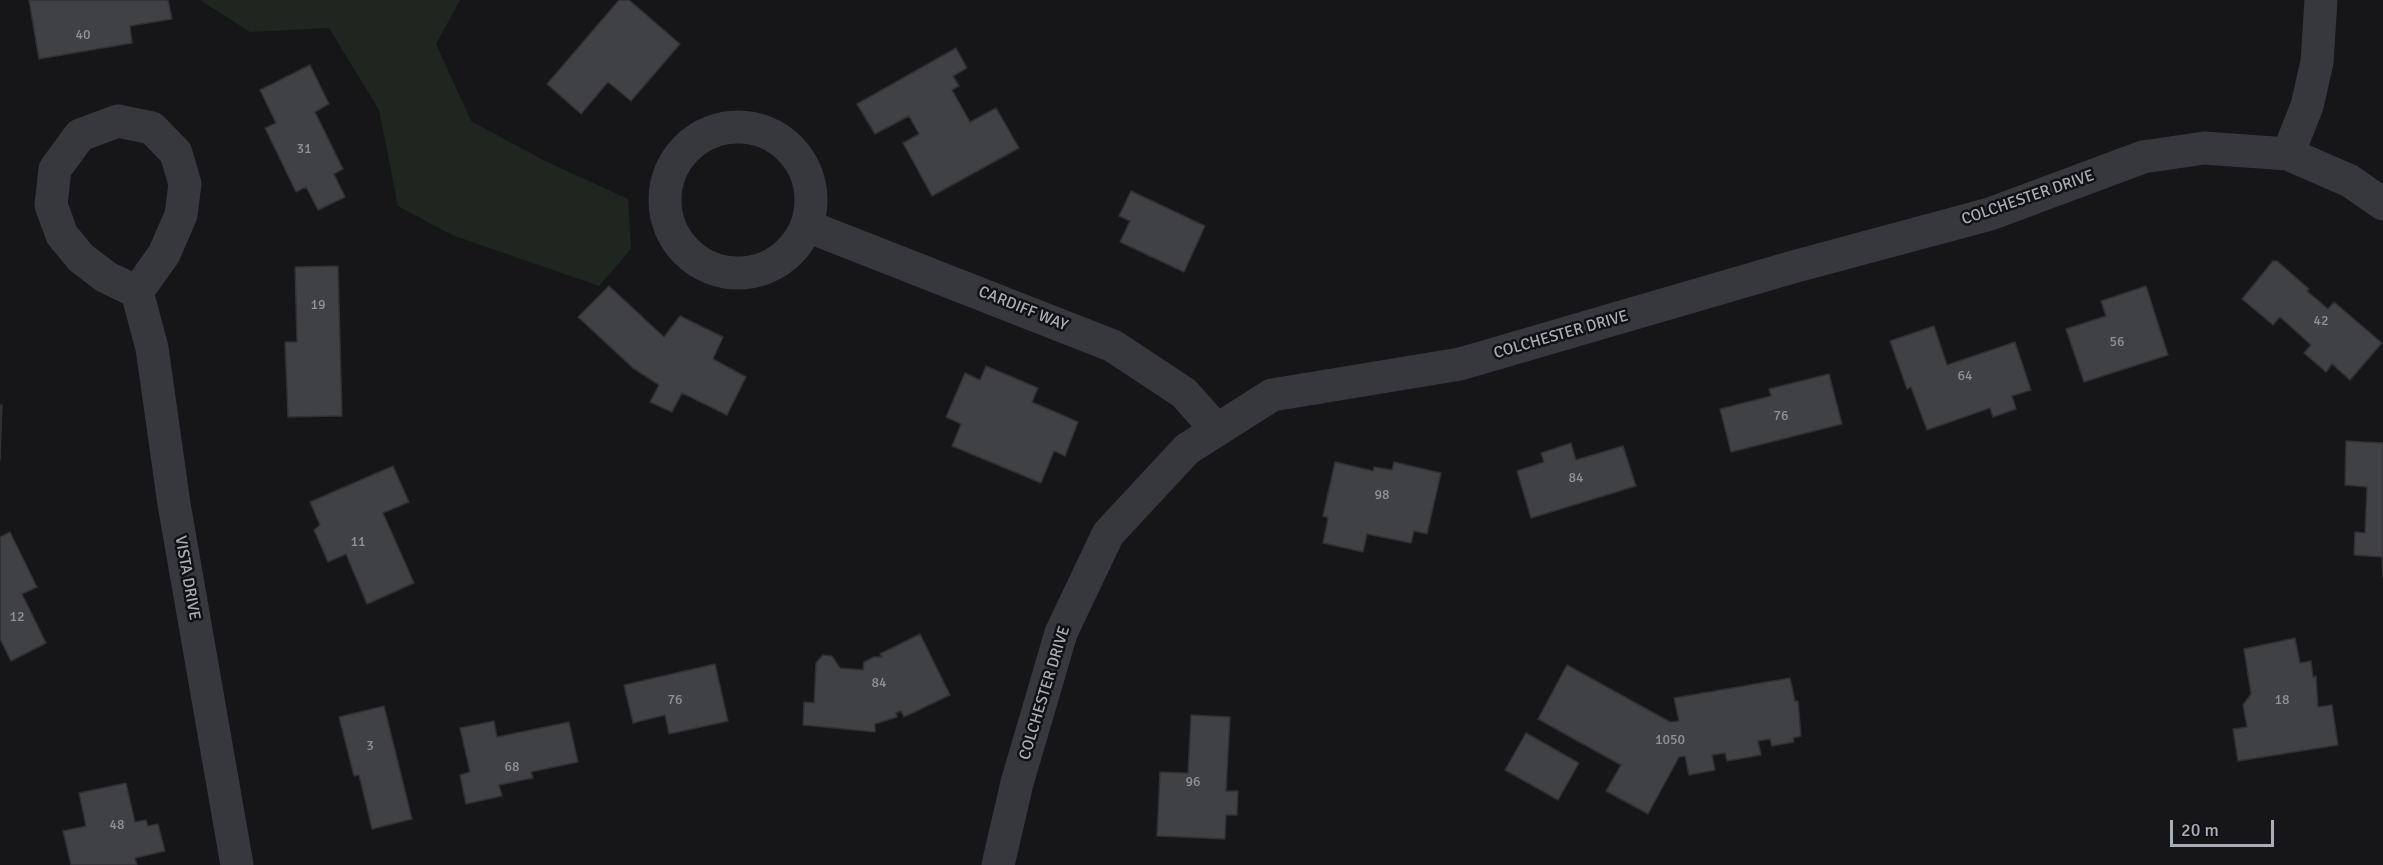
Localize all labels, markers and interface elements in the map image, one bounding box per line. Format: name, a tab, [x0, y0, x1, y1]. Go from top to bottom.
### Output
house number: 40	[75, 27, 91, 43]
house number: 31	[296, 141, 312, 157]
street label: COLCHESTER DRIVE	[1959, 166, 2097, 230]
street label: CARDIFF WAY	[976, 282, 1070, 336]
house number: 19	[310, 297, 326, 313]
street label: COLCHESTER DRIVE	[1492, 307, 1630, 363]
house number: 42	[2313, 313, 2329, 329]
house number: 56	[2109, 334, 2125, 350]
house number: 64	[1957, 368, 1973, 384]
house number: 76	[1773, 408, 1789, 424]
house number: 84	[1568, 470, 1584, 486]
house number: 98	[1374, 487, 1390, 503]
street label: VISTA DRIVE	[170, 534, 204, 622]
house number: 11	[350, 534, 366, 550]
house number: 12	[9, 609, 25, 625]
street label: COLCHESTER DRIVE	[1016, 624, 1074, 762]
house number: 84	[871, 675, 887, 691]
house number: 76	[667, 692, 683, 708]
house number: 18	[2274, 692, 2290, 708]
house number: 1050	[1655, 732, 1685, 748]
house number: 3	[366, 738, 374, 754]
house number: 68	[504, 759, 520, 775]
house number: 96	[1185, 774, 1201, 790]
scale bar	[2173, 808, 2276, 846]
house number: 48	[109, 817, 125, 833]
text: 20 m	[2181, 819, 2219, 841]

